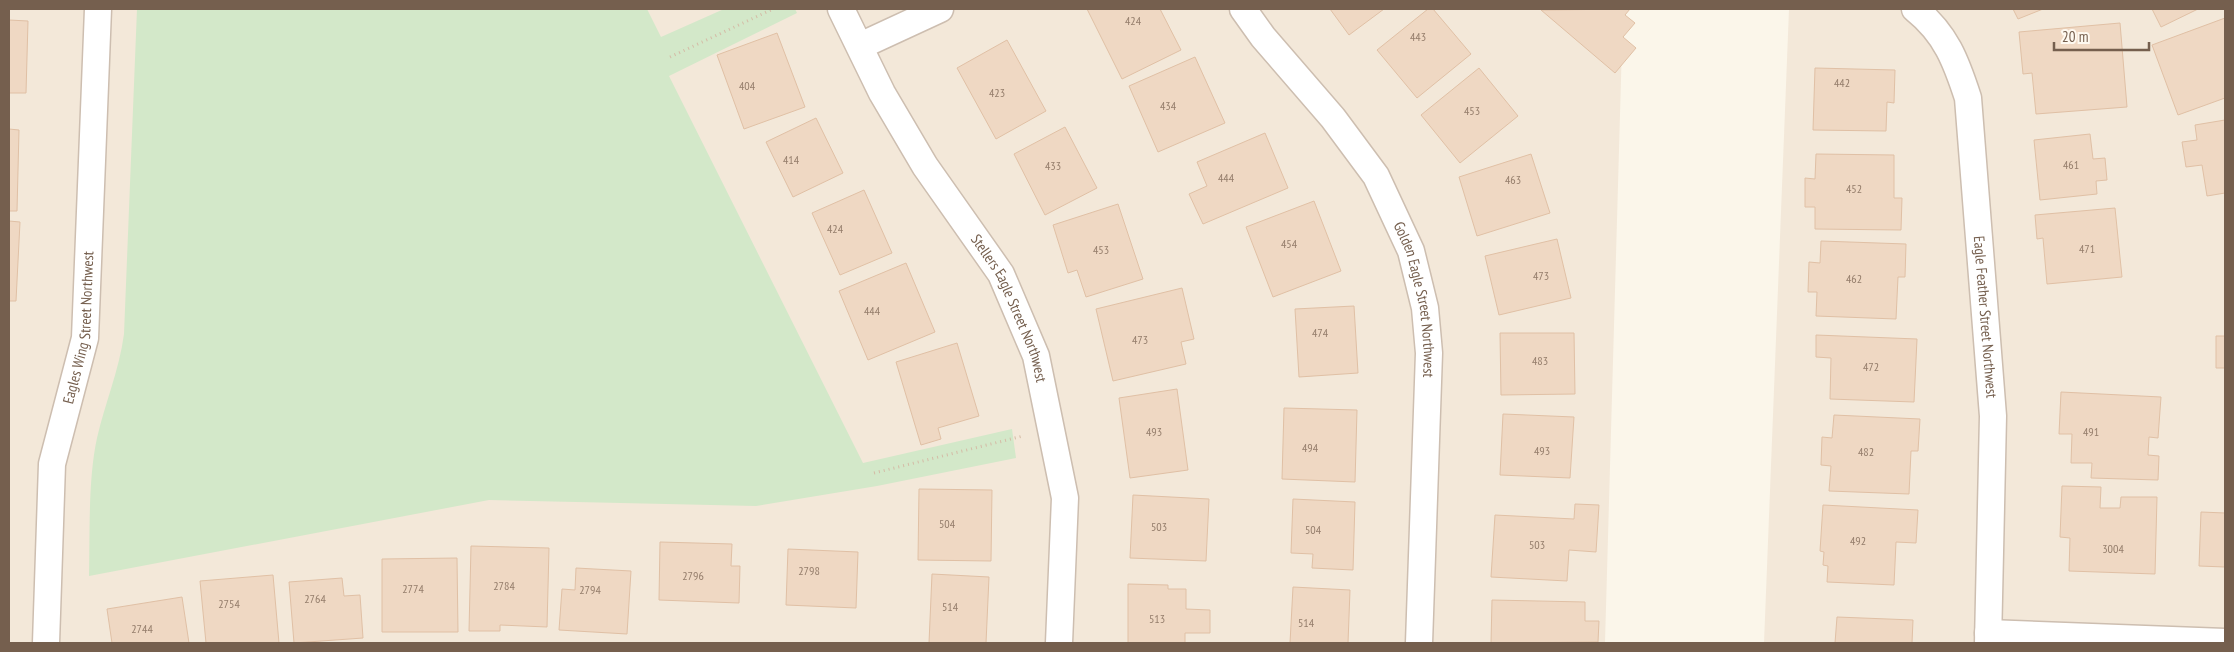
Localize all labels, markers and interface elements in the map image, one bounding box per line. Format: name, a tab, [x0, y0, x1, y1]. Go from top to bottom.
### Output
house number: 424	[1125, 13, 1142, 28]
scale bar	[2054, 20, 2149, 52]
text: 20 m	[2062, 27, 2088, 46]
house number: 443	[1410, 29, 1426, 44]
house number: 442	[1834, 75, 1850, 90]
house number: 404	[739, 78, 756, 93]
house number: 423	[989, 85, 1005, 100]
house number: 434	[1160, 98, 1177, 113]
house number: 453	[1464, 103, 1480, 118]
house number: 414	[783, 152, 800, 167]
house number: 461	[2063, 157, 2079, 172]
house number: 433	[1045, 158, 1061, 173]
house number: 444	[1218, 170, 1235, 185]
house number: 463	[1505, 172, 1521, 187]
house number: 452	[1846, 181, 1862, 196]
street label: Golden Eagle Street Northwest	[1390, 218, 1439, 378]
house number: 424	[827, 221, 844, 236]
street label: Stellers Eagle Street Northwest	[967, 230, 1051, 384]
street label: Eagle Feather Street Northwest	[1970, 235, 2002, 399]
house number: 454	[1281, 236, 1298, 251]
house number: 471	[2079, 241, 2095, 256]
house number: 453	[1093, 242, 1109, 257]
street label: Eagles Wing Street Northwest	[58, 251, 97, 406]
house number: 473	[1533, 268, 1549, 283]
house number: 462	[1846, 271, 1862, 286]
house number: 444	[864, 303, 881, 318]
house number: 474	[1312, 325, 1329, 340]
house number: 473	[1132, 332, 1148, 347]
house number: 483	[1532, 353, 1548, 368]
house number: 472	[1863, 359, 1879, 374]
house number: 493	[1146, 424, 1162, 439]
house number: 491	[2083, 424, 2099, 439]
house number: 494	[1302, 440, 1319, 455]
house number: 493	[1534, 443, 1550, 458]
house number: 482	[1858, 444, 1874, 459]
house number: 504	[939, 516, 956, 531]
house number: 503	[1151, 519, 1167, 534]
house number: 504	[1305, 522, 1322, 537]
house number: 492	[1850, 533, 1866, 548]
house number: 503	[1529, 537, 1545, 552]
house number: 3004	[2102, 541, 2124, 556]
house number: 2798	[798, 563, 820, 578]
house number: 2796	[682, 568, 704, 583]
house number: 2784	[493, 578, 515, 593]
house number: 2774	[402, 581, 424, 596]
house number: 2794	[579, 582, 601, 597]
house number: 2764	[304, 591, 326, 606]
house number: 2754	[218, 596, 240, 611]
house number: 514	[942, 599, 959, 614]
house number: 513	[1149, 611, 1165, 626]
house number: 514	[1298, 615, 1315, 630]
house number: 2744	[131, 621, 153, 636]

